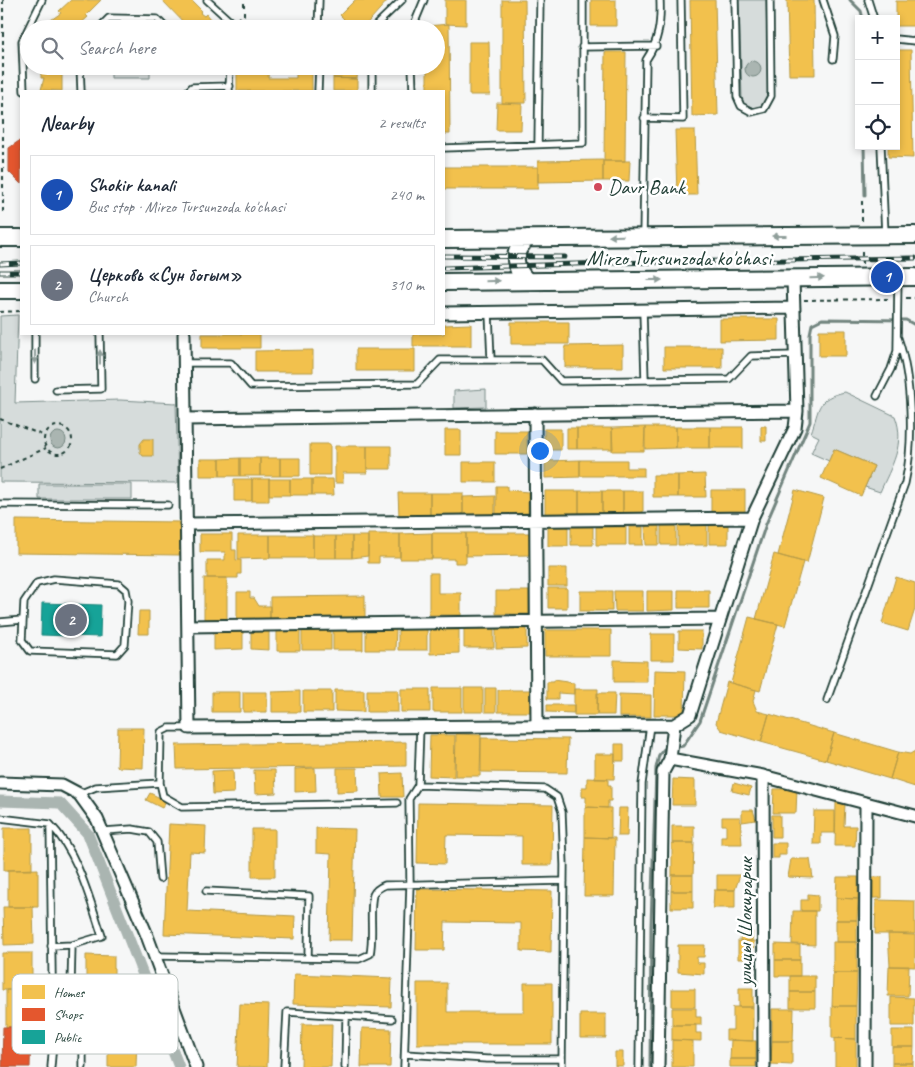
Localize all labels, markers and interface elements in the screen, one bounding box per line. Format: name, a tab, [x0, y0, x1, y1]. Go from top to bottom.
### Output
map controls	[855, 15, 900, 150]
button: +	[855, 15, 900, 60]
search box	[20, 20, 445, 75]
icon: search	[38, 34, 66, 62]
text: Search here	[78, 36, 155, 60]
button: −	[855, 60, 900, 105]
button: locate	[855, 105, 900, 150]
text: Nearby	[40, 110, 93, 136]
text: 2 results	[378, 113, 425, 133]
text: Shokir kanali	[88, 173, 175, 197]
place label: Davr Bank	[608, 174, 687, 200]
marker: Davr Bank	[592, 181, 604, 193]
text: 1	[53, 185, 61, 205]
text: 240 m	[390, 185, 424, 205]
text: Bus stop · Mirzo Tursunzoda ko'chasi	[88, 197, 285, 217]
one-way arrow	[771, 232, 787, 240]
one-way arrow	[608, 233, 624, 241]
street label: Mirzo Tursunzoda ko'chasi	[587, 245, 774, 271]
pin: 1	[871, 258, 903, 296]
text: Церковь «Сун богым»	[88, 263, 242, 287]
one-way arrow	[810, 274, 826, 282]
text: 2	[53, 275, 61, 295]
text: 310 m	[390, 275, 424, 295]
one-way arrow	[647, 276, 663, 284]
one-way arrow	[485, 277, 501, 285]
text: Church	[88, 287, 128, 307]
one-way arrow	[96, 348, 104, 364]
one-way arrow	[31, 349, 39, 365]
your location	[527, 438, 553, 464]
pin: 2	[55, 601, 87, 639]
street label: улицы Шокирарик	[732, 855, 758, 988]
legend	[12, 974, 178, 1054]
text: Homes	[54, 984, 85, 1001]
text: Shops	[54, 1006, 84, 1023]
text: Public	[54, 1029, 82, 1046]

